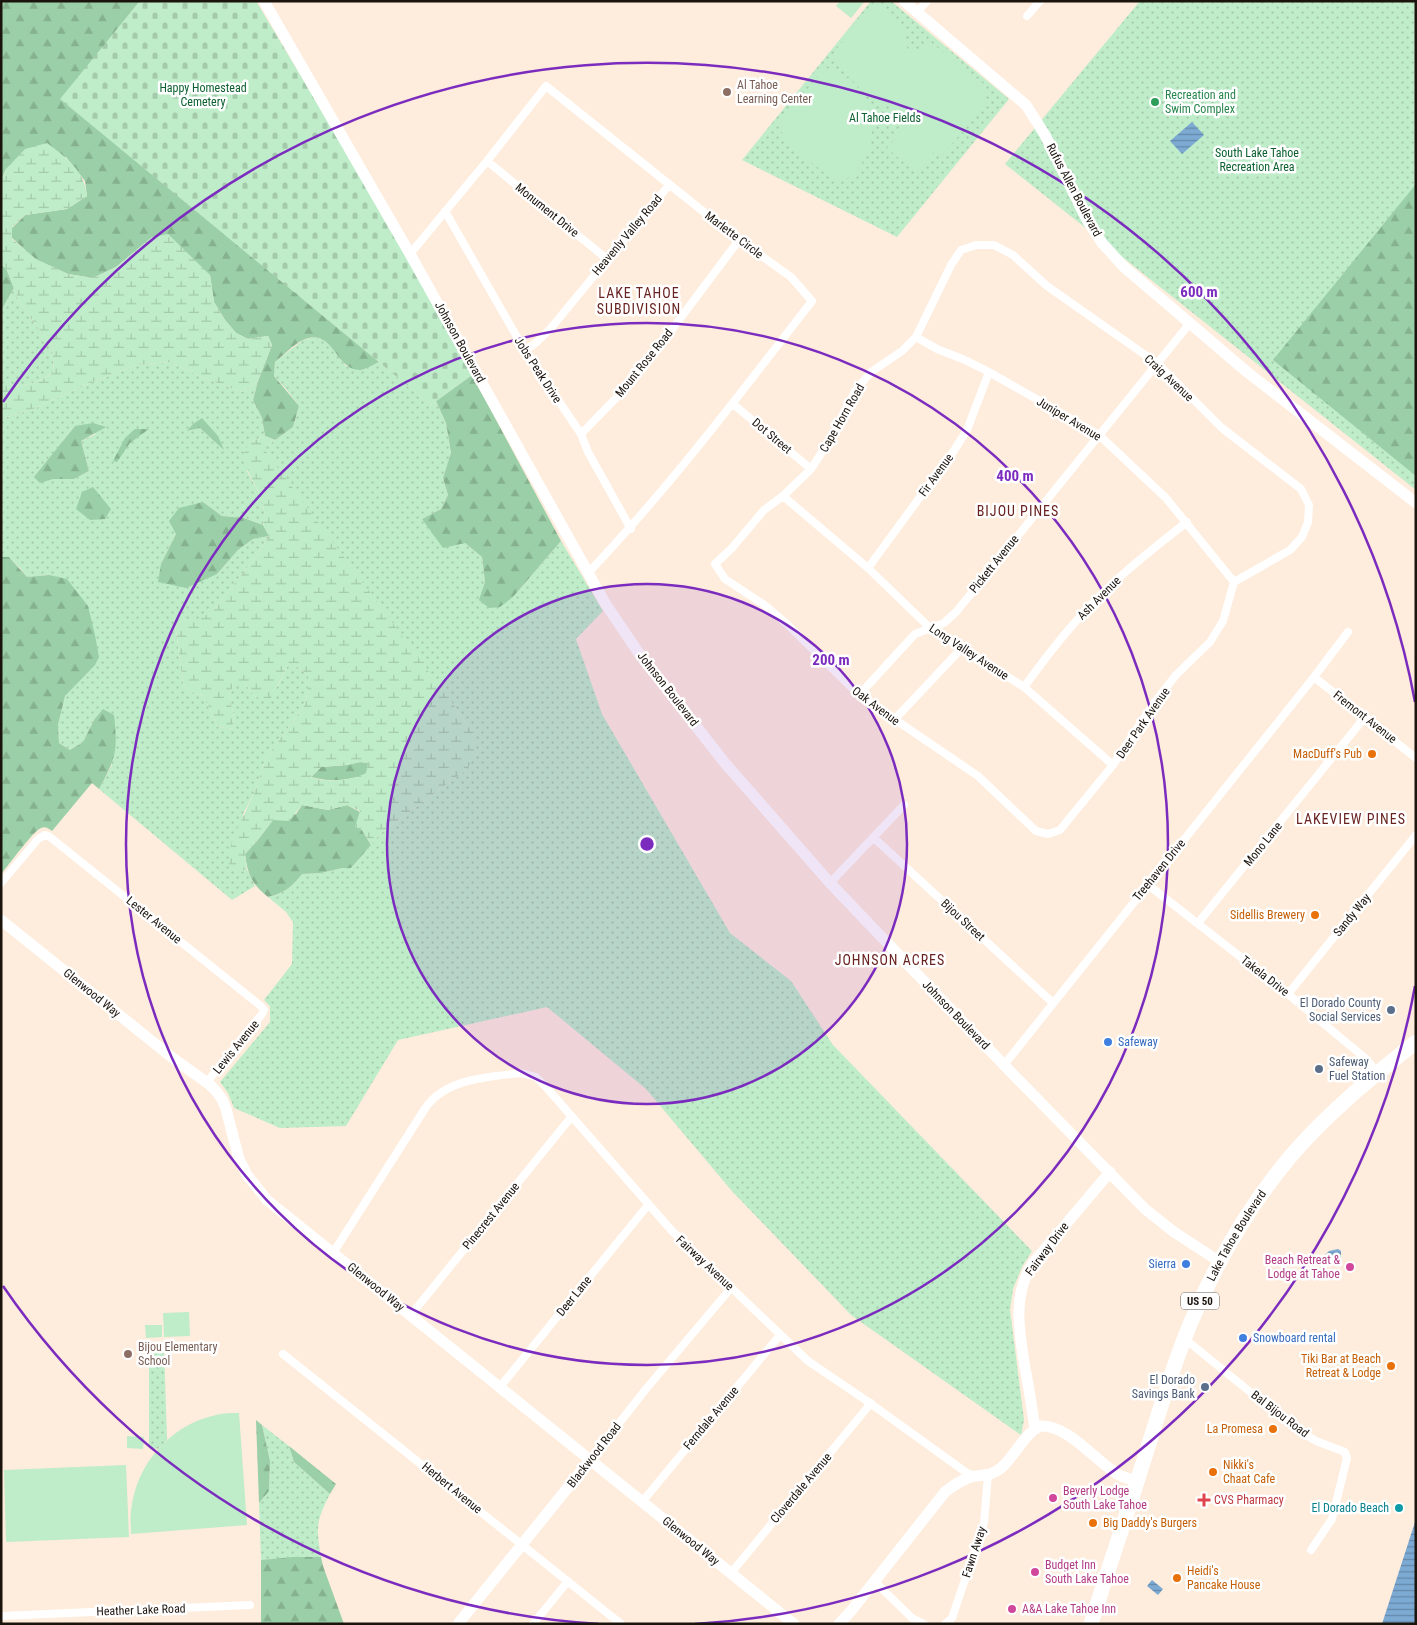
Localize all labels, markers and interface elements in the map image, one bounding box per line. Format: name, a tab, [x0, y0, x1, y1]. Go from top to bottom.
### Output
place label: Al Tahoe Learning Center	[737, 78, 812, 106]
park label: Happy Homestead Cemetery	[159, 81, 247, 109]
marker: Al Tahoe Learning Center	[721, 86, 733, 98]
place label: Recreation and Swim Complex	[1165, 88, 1236, 116]
marker: Recreation and Swim Complex	[1149, 96, 1161, 108]
park label: Al Tahoe Fields	[849, 111, 921, 125]
street label: Rufus Allen Boulevard	[1044, 141, 1105, 239]
park label: South Lake Tahoe Recreation Area	[1215, 146, 1299, 174]
street label: Monument Drive	[513, 180, 582, 240]
street label: Heavenly Valley Road	[589, 192, 665, 278]
street label: Marlette Circle	[702, 209, 766, 262]
text: 600 m	[1180, 283, 1218, 301]
district label: LAKE TAHOE SUBDIVISION	[597, 285, 681, 317]
street label: Johnson Boulevard	[432, 299, 488, 385]
street label: Mount Rose Road	[612, 326, 676, 400]
street label: Jobs Peak Drive	[511, 334, 565, 406]
street label: Craig Avenue	[1142, 352, 1197, 404]
street label: Cape Horn Road	[817, 381, 867, 455]
street label: Juniper Avenue	[1034, 394, 1104, 444]
street label: Dot Street	[749, 415, 795, 457]
street label: Fir Avenue	[916, 451, 956, 499]
text: 400 m	[996, 467, 1034, 485]
district label: BIJOU PINES	[977, 503, 1059, 519]
street label: Pickett Avenue	[966, 532, 1022, 596]
street label: Ash Avenue	[1074, 573, 1124, 623]
street label: Long Valley Avenue	[927, 621, 1012, 683]
street label: Johnson Boulevard	[635, 649, 701, 729]
text: 200 m	[812, 651, 850, 669]
street label: Oak Avenue	[850, 684, 903, 729]
street label: Deer Park Avenue	[1113, 685, 1173, 761]
street label: Fremont Avenue	[1331, 688, 1400, 746]
place label: MacDuff's Pub	[1293, 747, 1362, 761]
marker: MacDuff's Pub	[1366, 748, 1378, 760]
district label: LAKEVIEW PINES	[1296, 811, 1406, 827]
street label: Mono Lane	[1241, 819, 1285, 869]
centre of rings	[638, 835, 656, 853]
street label: Treehaven Drive	[1130, 836, 1188, 904]
street label: Sandy Way	[1330, 891, 1374, 939]
street label: Lester Avenue	[124, 893, 185, 947]
street label: Bijou Street	[938, 896, 988, 944]
place label: Sidellis Brewery	[1230, 908, 1305, 922]
marker: Sidellis Brewery	[1309, 909, 1321, 921]
district label: JOHNSON ACRES	[835, 952, 945, 968]
street label: Takela Drive	[1238, 953, 1292, 999]
street label: Glenwood Way	[61, 966, 123, 1020]
street label: Johnson Boulevard	[920, 978, 992, 1052]
place label: El Dorado County Social Services	[1300, 996, 1381, 1024]
marker: El Dorado County Social Services	[1385, 1004, 1397, 1016]
street label: Lewis Avenue	[210, 1017, 262, 1077]
place label: Safeway	[1118, 1035, 1158, 1049]
marker: Safeway	[1102, 1036, 1114, 1048]
place label: Safeway Fuel Station	[1329, 1055, 1385, 1083]
marker: Safeway Fuel Station	[1313, 1063, 1325, 1075]
street label: Pinecrest Avenue	[460, 1179, 522, 1252]
street label: Lake Tahoe Boulevard	[1204, 1187, 1269, 1283]
street label: Fairway Drive	[1022, 1219, 1072, 1278]
street label: Fairway Avenue	[673, 1233, 737, 1293]
place label: Beach Retreat & Lodge at Tahoe	[1265, 1253, 1340, 1281]
place label: Sierra	[1149, 1257, 1176, 1271]
marker: Sierra	[1180, 1258, 1192, 1270]
street label: Glenwood Way	[345, 1260, 407, 1314]
marker: Beach Retreat & Lodge at Tahoe	[1344, 1261, 1356, 1273]
street label: Deer Lane	[554, 1273, 595, 1319]
road number: US 50	[1181, 1292, 1219, 1310]
place label: Snowboard rental	[1253, 1331, 1336, 1345]
marker: Snowboard rental	[1237, 1332, 1249, 1344]
place label: Bijou Elementary School	[138, 1340, 217, 1368]
marker: Bijou Elementary School	[122, 1348, 134, 1360]
place label: Tiki Bar at Beach Retreat & Lodge	[1301, 1352, 1381, 1380]
marker: Tiki Bar at Beach Retreat & Lodge	[1385, 1360, 1397, 1372]
place label: El Dorado Savings Bank	[1132, 1373, 1196, 1401]
marker: El Dorado Savings Bank	[1199, 1381, 1211, 1393]
street label: Ferndale Avenue	[681, 1383, 742, 1452]
street label: Bal Bijou Road	[1248, 1388, 1312, 1440]
street label: Blackwood Road	[564, 1420, 624, 1490]
place label: La Promesa	[1207, 1422, 1263, 1436]
marker: La Promesa	[1267, 1423, 1279, 1435]
street label: Cloverdale Avenue	[768, 1450, 835, 1526]
place label: Nikki's Chaat Cafe	[1223, 1458, 1276, 1486]
street label: Herbert Avenue	[419, 1460, 485, 1517]
marker: Nikki's Chaat Cafe	[1207, 1466, 1219, 1478]
place label: Beverly Lodge South Lake Tahoe	[1063, 1484, 1147, 1512]
marker: Beverly Lodge South Lake Tahoe	[1047, 1492, 1059, 1504]
place label: CVS Pharmacy	[1214, 1493, 1284, 1507]
marker: CVS Pharmacy	[1198, 1494, 1210, 1506]
place label: El Dorado Beach	[1311, 1501, 1389, 1515]
marker: El Dorado Beach	[1393, 1502, 1405, 1514]
street label: Glenwood Way	[660, 1514, 722, 1568]
place label: Big Daddy's Burgers	[1103, 1516, 1197, 1530]
marker: Big Daddy's Burgers	[1087, 1517, 1099, 1529]
street label: Fawn Away	[959, 1525, 989, 1579]
place label: Budget Inn South Lake Tahoe	[1045, 1558, 1129, 1586]
place label: Heidi's Pancake House	[1187, 1564, 1261, 1592]
marker: Budget Inn South Lake Tahoe	[1029, 1566, 1041, 1578]
marker: Heidi's Pancake House	[1171, 1572, 1183, 1584]
street label: Heather Lake Road	[96, 1601, 186, 1619]
place label: A&A Lake Tahoe Inn	[1022, 1602, 1116, 1616]
marker: A&A Lake Tahoe Inn	[1006, 1603, 1018, 1615]

